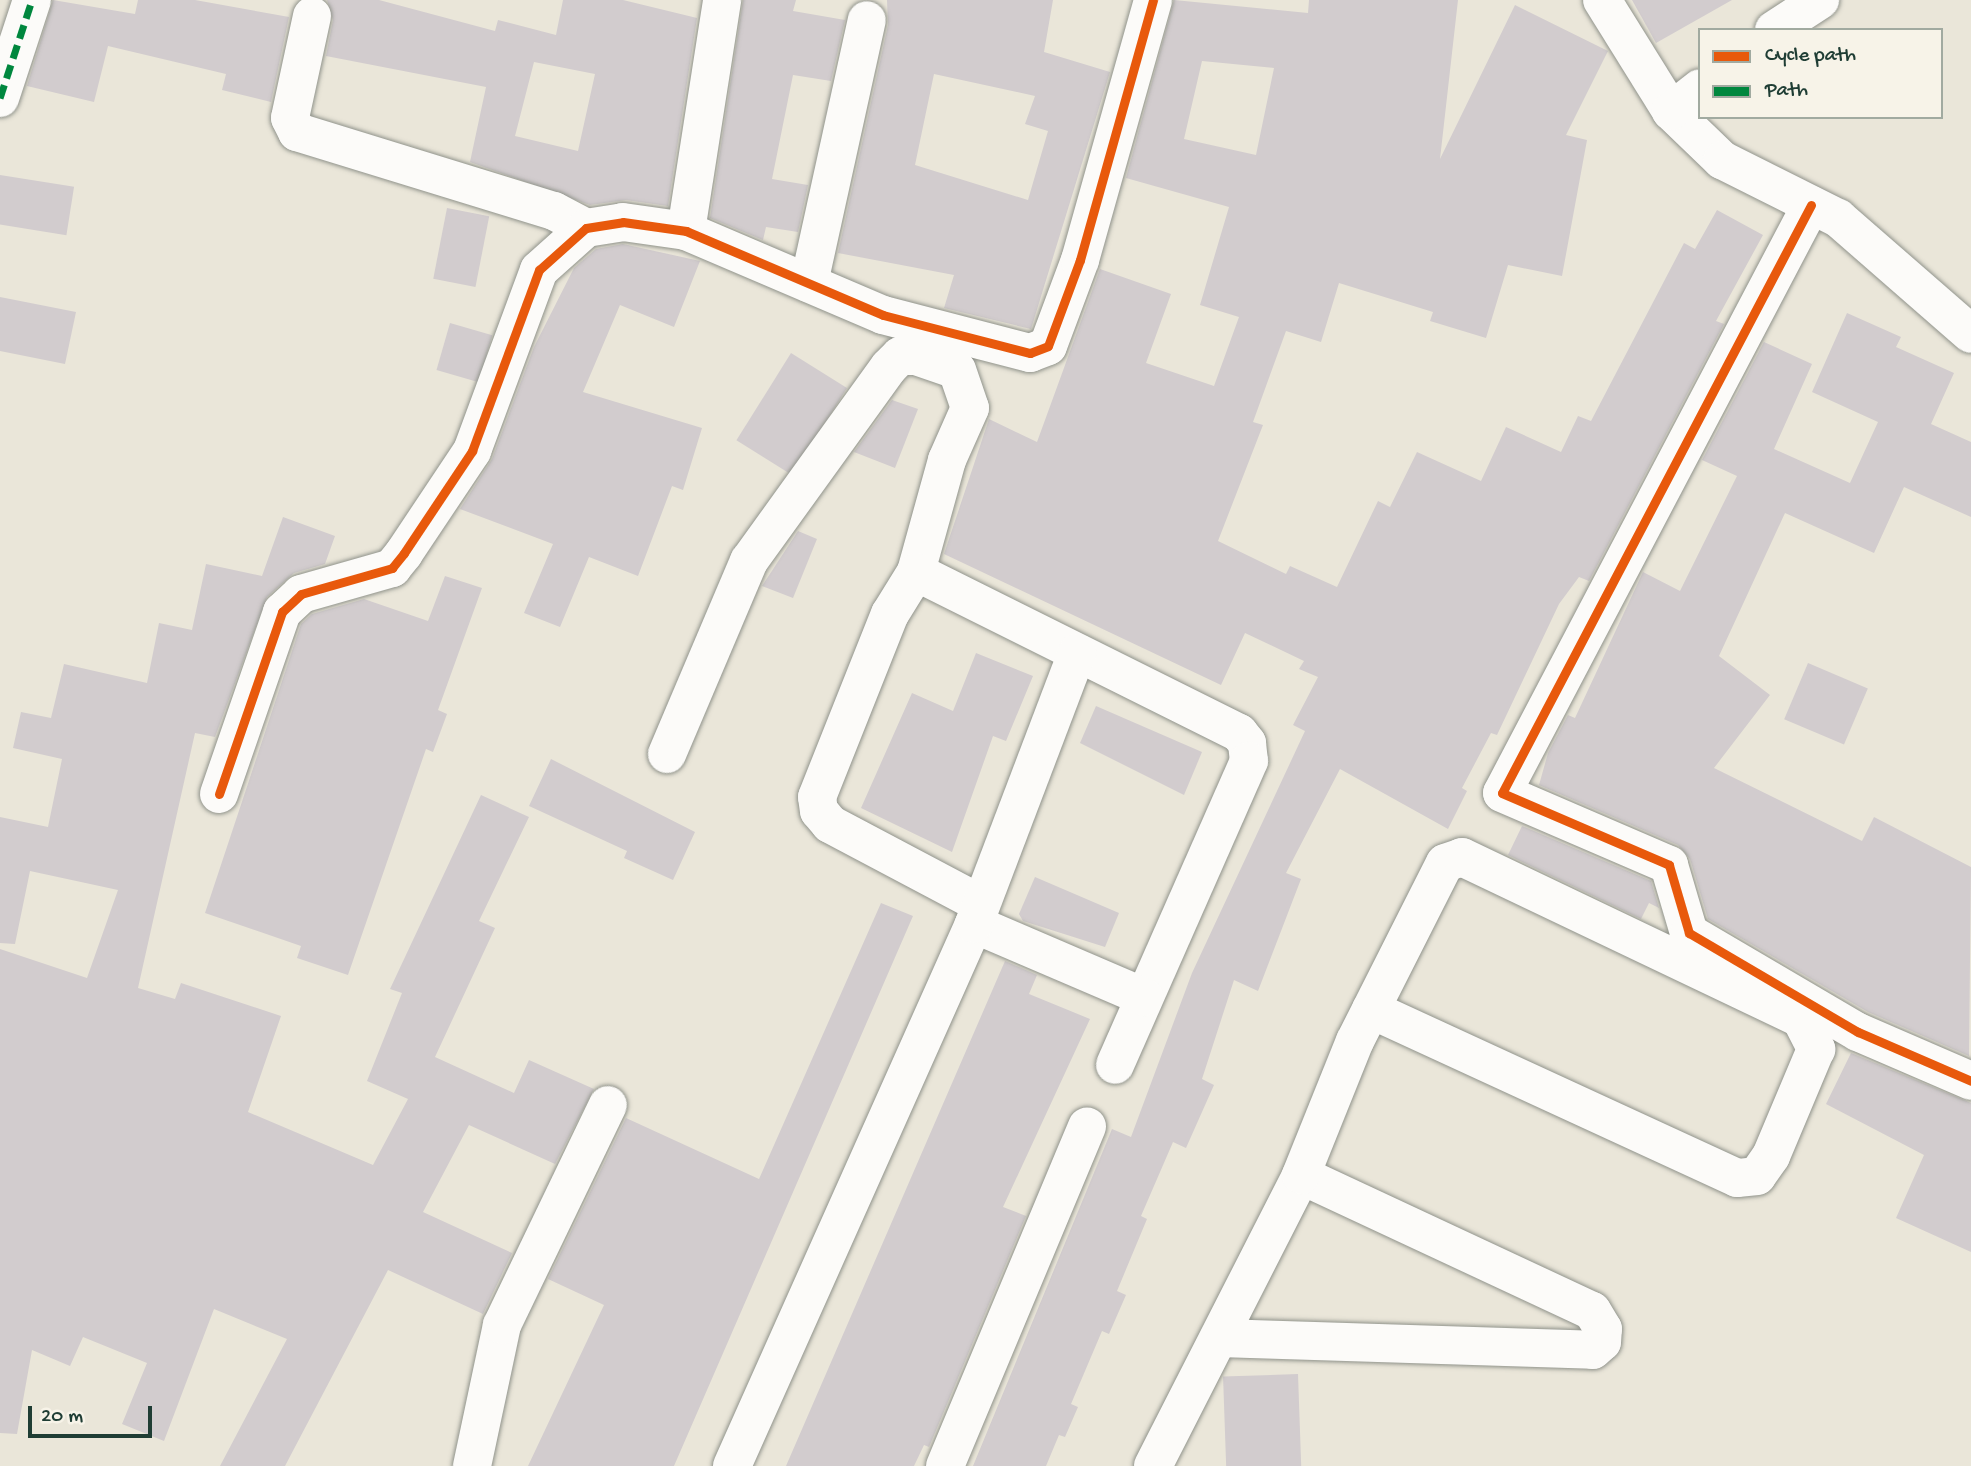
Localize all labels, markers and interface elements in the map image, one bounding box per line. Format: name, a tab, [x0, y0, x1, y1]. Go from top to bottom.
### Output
legend	[1698, 28, 1943, 119]
text: Cycle path	[1765, 44, 1856, 69]
text: Path	[1765, 79, 1808, 104]
scale bar	[32, 1392, 156, 1436]
text: 20 m	[41, 1405, 83, 1430]

